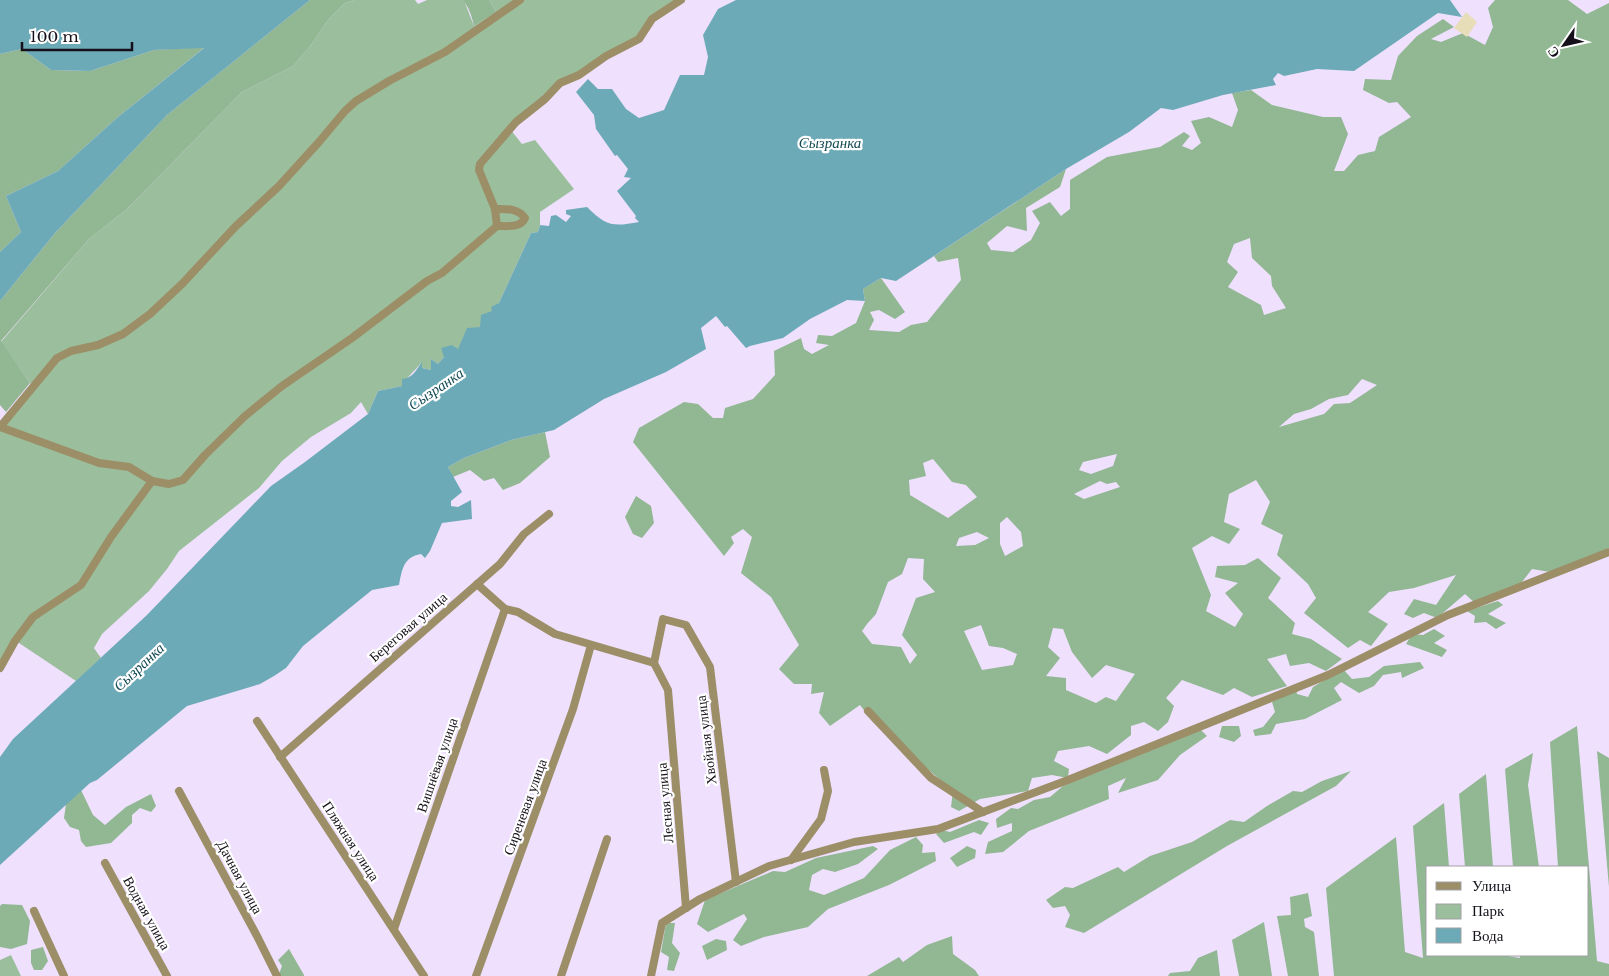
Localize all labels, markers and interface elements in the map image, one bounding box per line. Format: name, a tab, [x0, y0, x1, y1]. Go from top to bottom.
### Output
scale bar	[22, 20, 132, 52]
north arrow	[1539, 20, 1589, 70]
text: 100 m	[30, 27, 79, 46]
text: С	[1543, 43, 1564, 61]
water label: Сызранка	[799, 133, 861, 152]
water label: Сызранка	[404, 363, 467, 414]
street label: Береговая улица	[365, 588, 451, 666]
water label: Сызранка	[109, 638, 168, 695]
street label: Хвойная улица	[691, 694, 720, 786]
street label: Вишнёвая улица	[412, 715, 462, 815]
street label: Сиреневая улица	[499, 756, 551, 858]
street label: Лесная улица	[652, 761, 677, 844]
street label: Пляжная улица	[318, 798, 384, 885]
street label: Дачная улица	[213, 837, 267, 918]
legend	[1426, 866, 1589, 956]
street label: Водная улица	[119, 873, 175, 954]
text: Улица	[1472, 876, 1511, 895]
text: Парк	[1472, 901, 1505, 920]
text: Вода	[1472, 926, 1504, 945]

